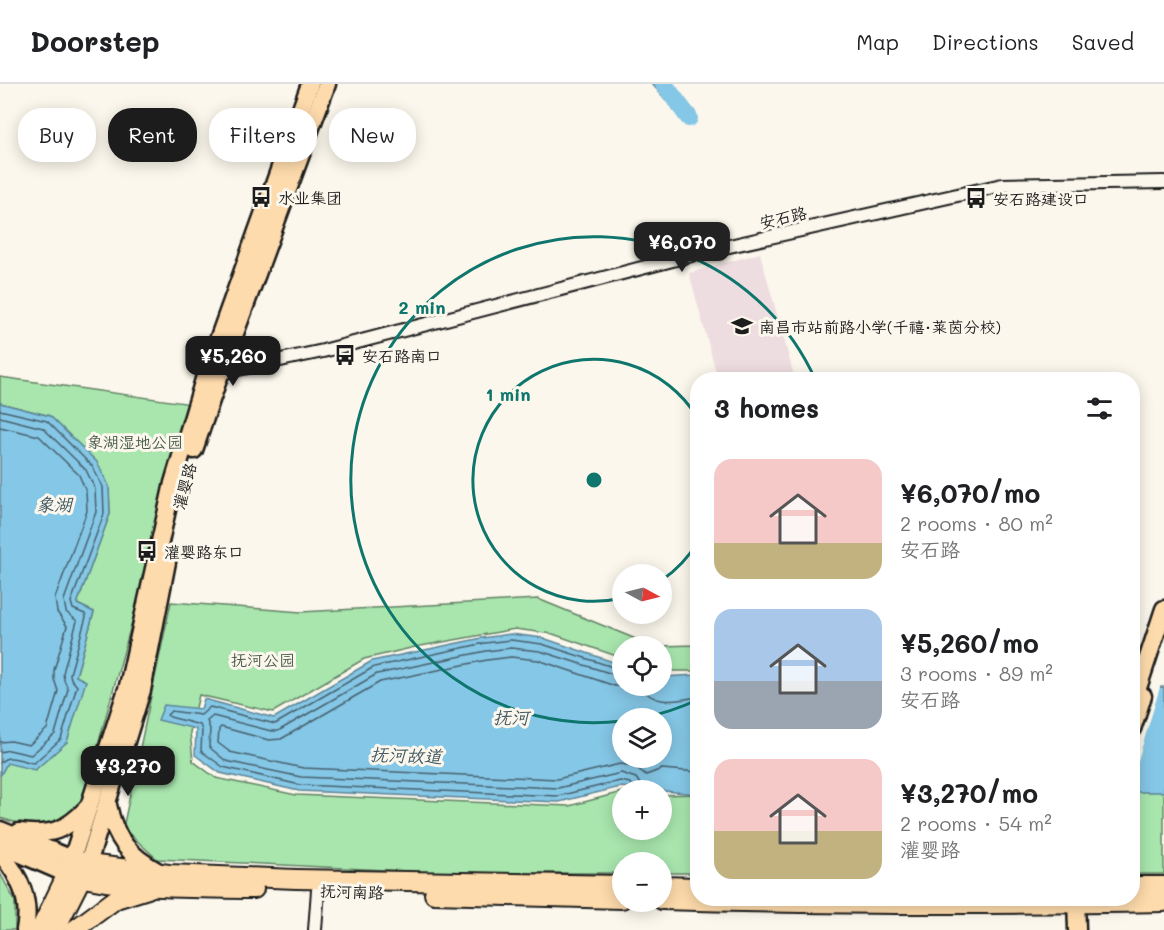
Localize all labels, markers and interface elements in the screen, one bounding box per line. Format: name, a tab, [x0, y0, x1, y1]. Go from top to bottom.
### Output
text: Doorstep	[30, 23, 160, 59]
text: Map	[856, 28, 899, 55]
text: Directions	[932, 28, 1039, 55]
text: Saved	[1072, 28, 1134, 55]
chip: Buy	[18, 108, 96, 162]
chip: Rent	[108, 108, 197, 162]
chip: Filters	[209, 108, 317, 162]
chip: New	[329, 108, 416, 162]
bus stop icon: 水业集团	[249, 185, 273, 209]
bus stop icon: 安石路建设口	[964, 186, 988, 210]
place label: 水业集团	[278, 187, 342, 208]
place label: 安石路建设口	[993, 188, 1089, 209]
street label: 安石路	[757, 201, 809, 233]
pin: ¥6,070	[633, 222, 731, 273]
text: ¥6,070	[648, 228, 716, 254]
text: 2 min	[398, 295, 446, 319]
school or university icon: 南昌市站前路小学(千禧·莱茵分校)	[730, 314, 754, 338]
place label: 南昌市站前路小学(千禧·莱茵分校)	[759, 316, 1001, 337]
pin: ¥5,260	[184, 336, 282, 387]
text: ¥5,260	[199, 342, 267, 368]
bus stop icon: 安石路南口	[333, 343, 357, 367]
place label: 安石路南口	[362, 345, 442, 366]
text: 1 min	[485, 382, 531, 406]
text: 3 homes	[714, 391, 819, 425]
icon: filters	[1083, 392, 1116, 425]
park label: 象湖湿地公园	[87, 431, 183, 452]
street label: 灌婴路	[168, 460, 200, 512]
centre of rings	[584, 470, 604, 490]
text: ¥6,070/mo	[900, 476, 1040, 510]
icon: home	[762, 483, 834, 555]
water label: 象湖	[36, 492, 74, 516]
text: 2 rooms · 80 m²	[900, 510, 1053, 536]
text: 安石路	[900, 536, 960, 562]
bus stop icon: 灌婴路东口	[135, 539, 159, 563]
place label: 灌婴路东口	[164, 541, 244, 562]
north arrow	[612, 564, 672, 624]
map controls	[612, 564, 672, 912]
text: ¥5,260/mo	[900, 626, 1039, 660]
icon: home	[762, 633, 834, 705]
button: locate	[612, 636, 672, 696]
park label: 抚河公园	[231, 649, 295, 670]
text: 3 rooms · 89 m²	[900, 660, 1053, 686]
text: 安石路	[900, 686, 960, 712]
water label: 抚河	[493, 705, 532, 729]
button: layers	[612, 708, 672, 768]
water label: 抚河故道	[370, 742, 444, 768]
pin: ¥3,270	[79, 746, 177, 797]
text: ¥3,270	[95, 752, 161, 778]
text: ¥3,270/mo	[900, 776, 1038, 810]
button: +	[612, 780, 672, 840]
icon: home	[762, 783, 834, 855]
text: 2 rooms · 54 m²	[900, 810, 1052, 836]
text: 灌婴路	[900, 836, 960, 862]
button: −	[612, 852, 672, 912]
street label: 抚河南路	[320, 879, 384, 903]

